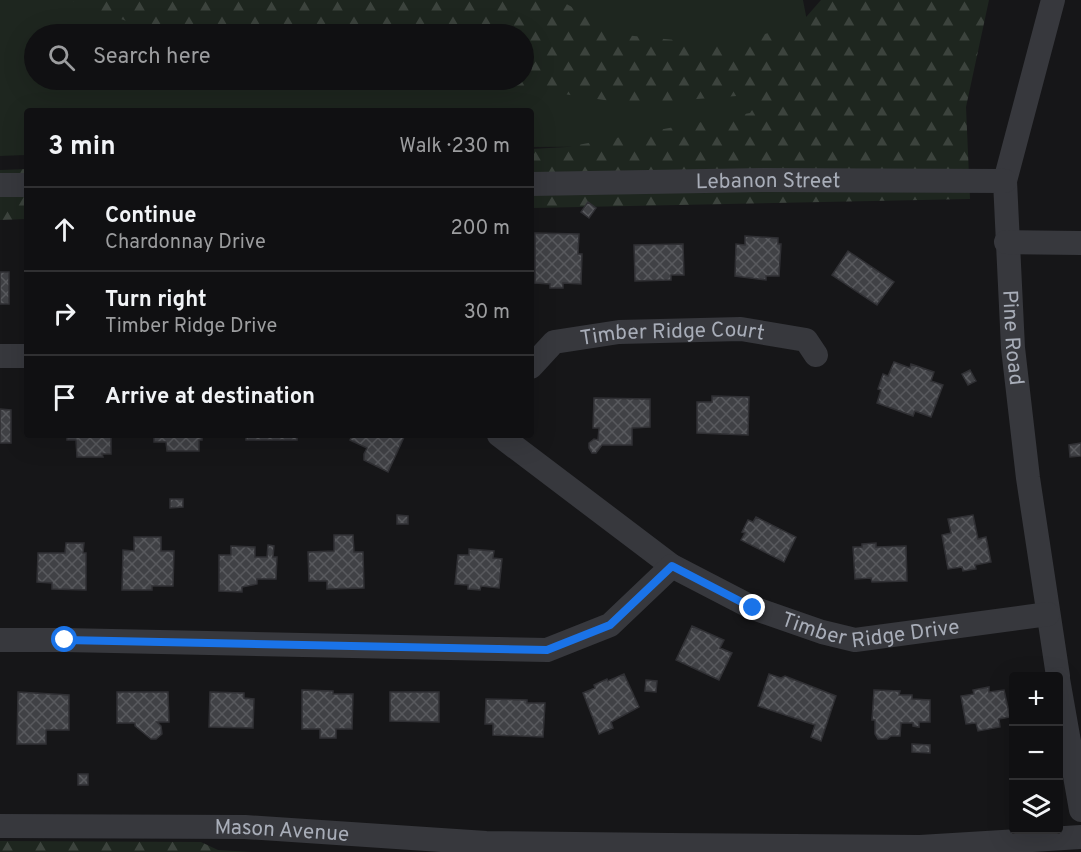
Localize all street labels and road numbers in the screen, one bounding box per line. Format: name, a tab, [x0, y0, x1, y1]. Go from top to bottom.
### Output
street label: Lebanon Street	[695, 168, 840, 196]
street label: Pine Road	[995, 289, 1029, 387]
street label: Timber Ridge Court	[578, 316, 766, 353]
street label: Timber Ridge Drive	[778, 607, 961, 655]
street label: Mason Avenue	[215, 815, 350, 849]

